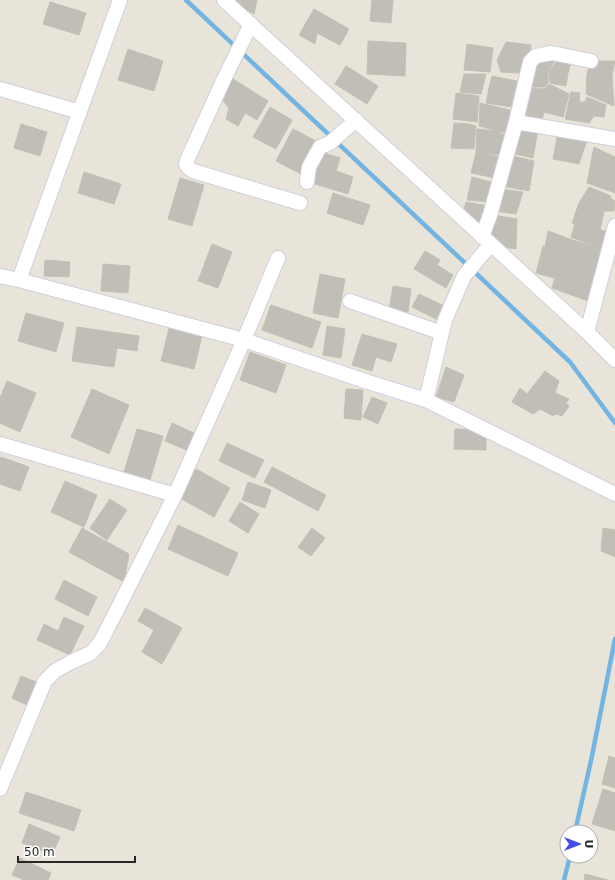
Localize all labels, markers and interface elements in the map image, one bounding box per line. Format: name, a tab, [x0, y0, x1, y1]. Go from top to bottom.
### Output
north arrow	[559, 824, 599, 864]
scale bar	[18, 838, 135, 864]
text: U	[582, 840, 595, 848]
text: 50 m	[24, 845, 55, 859]

